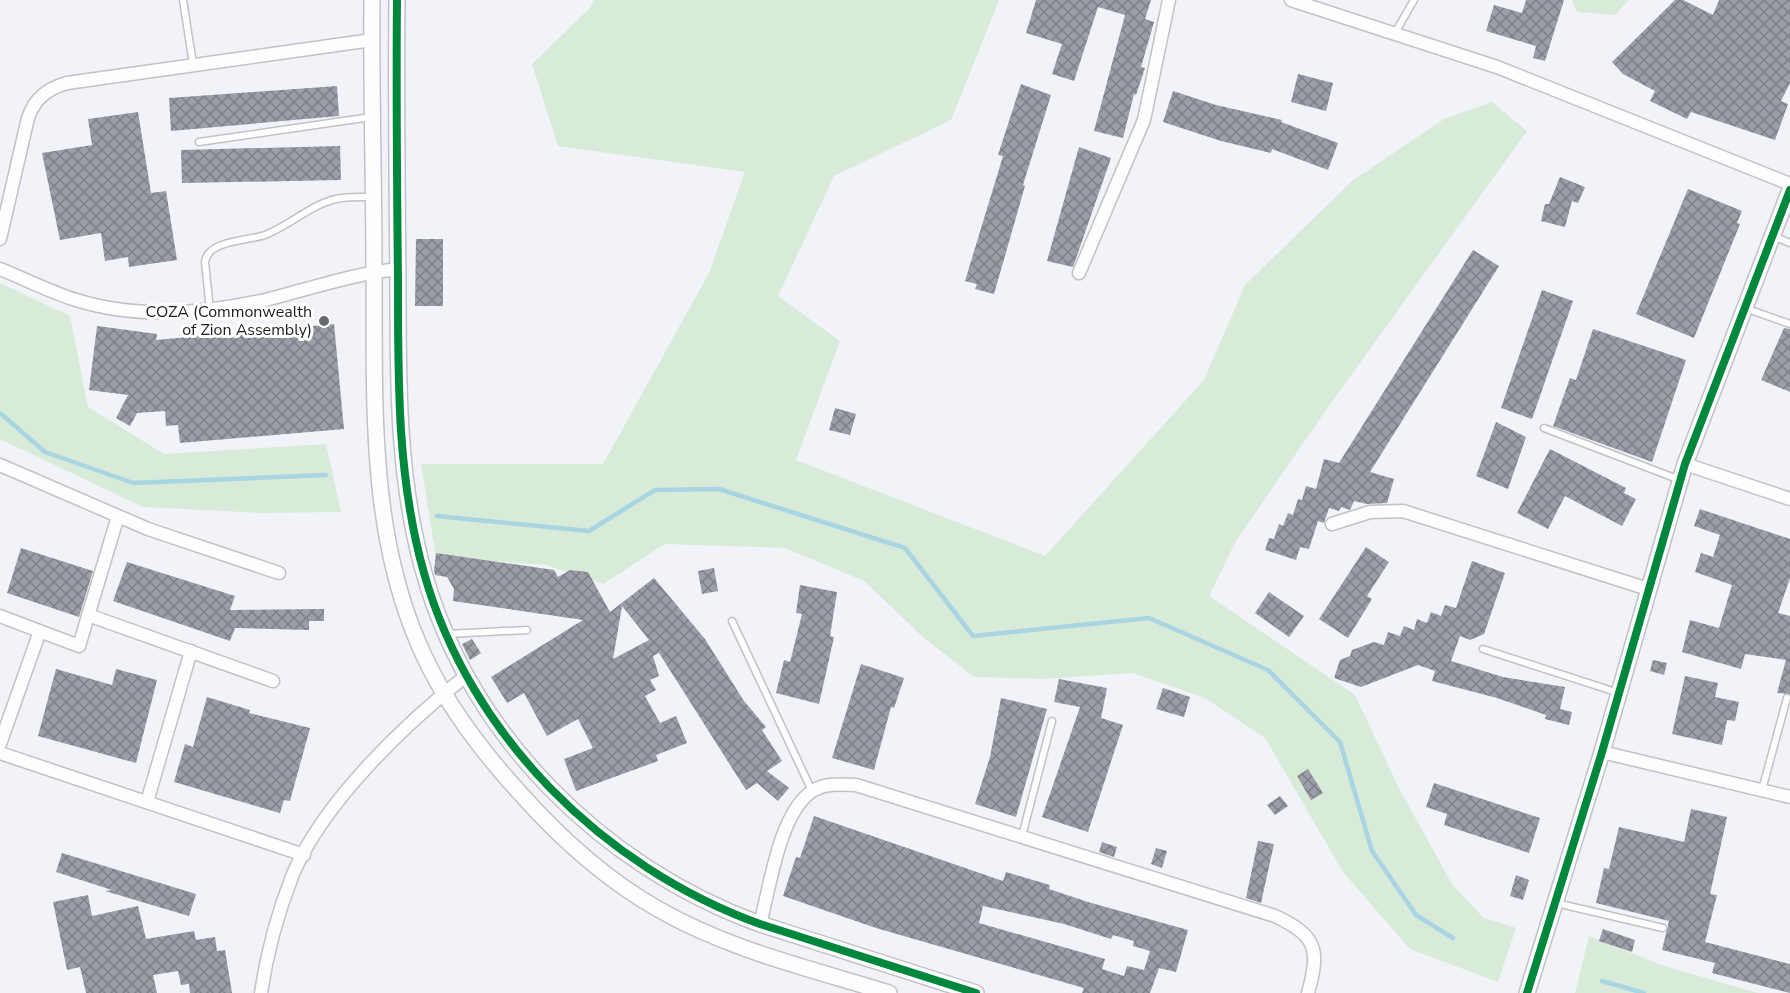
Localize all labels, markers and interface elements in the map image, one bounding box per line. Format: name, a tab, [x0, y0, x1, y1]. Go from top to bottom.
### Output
place label: COZA (Commonwealth of Zion Assembly)	[146, 301, 312, 341]
marker: COZA (Commonwealth of Zion Assembly)	[317, 314, 331, 328]

